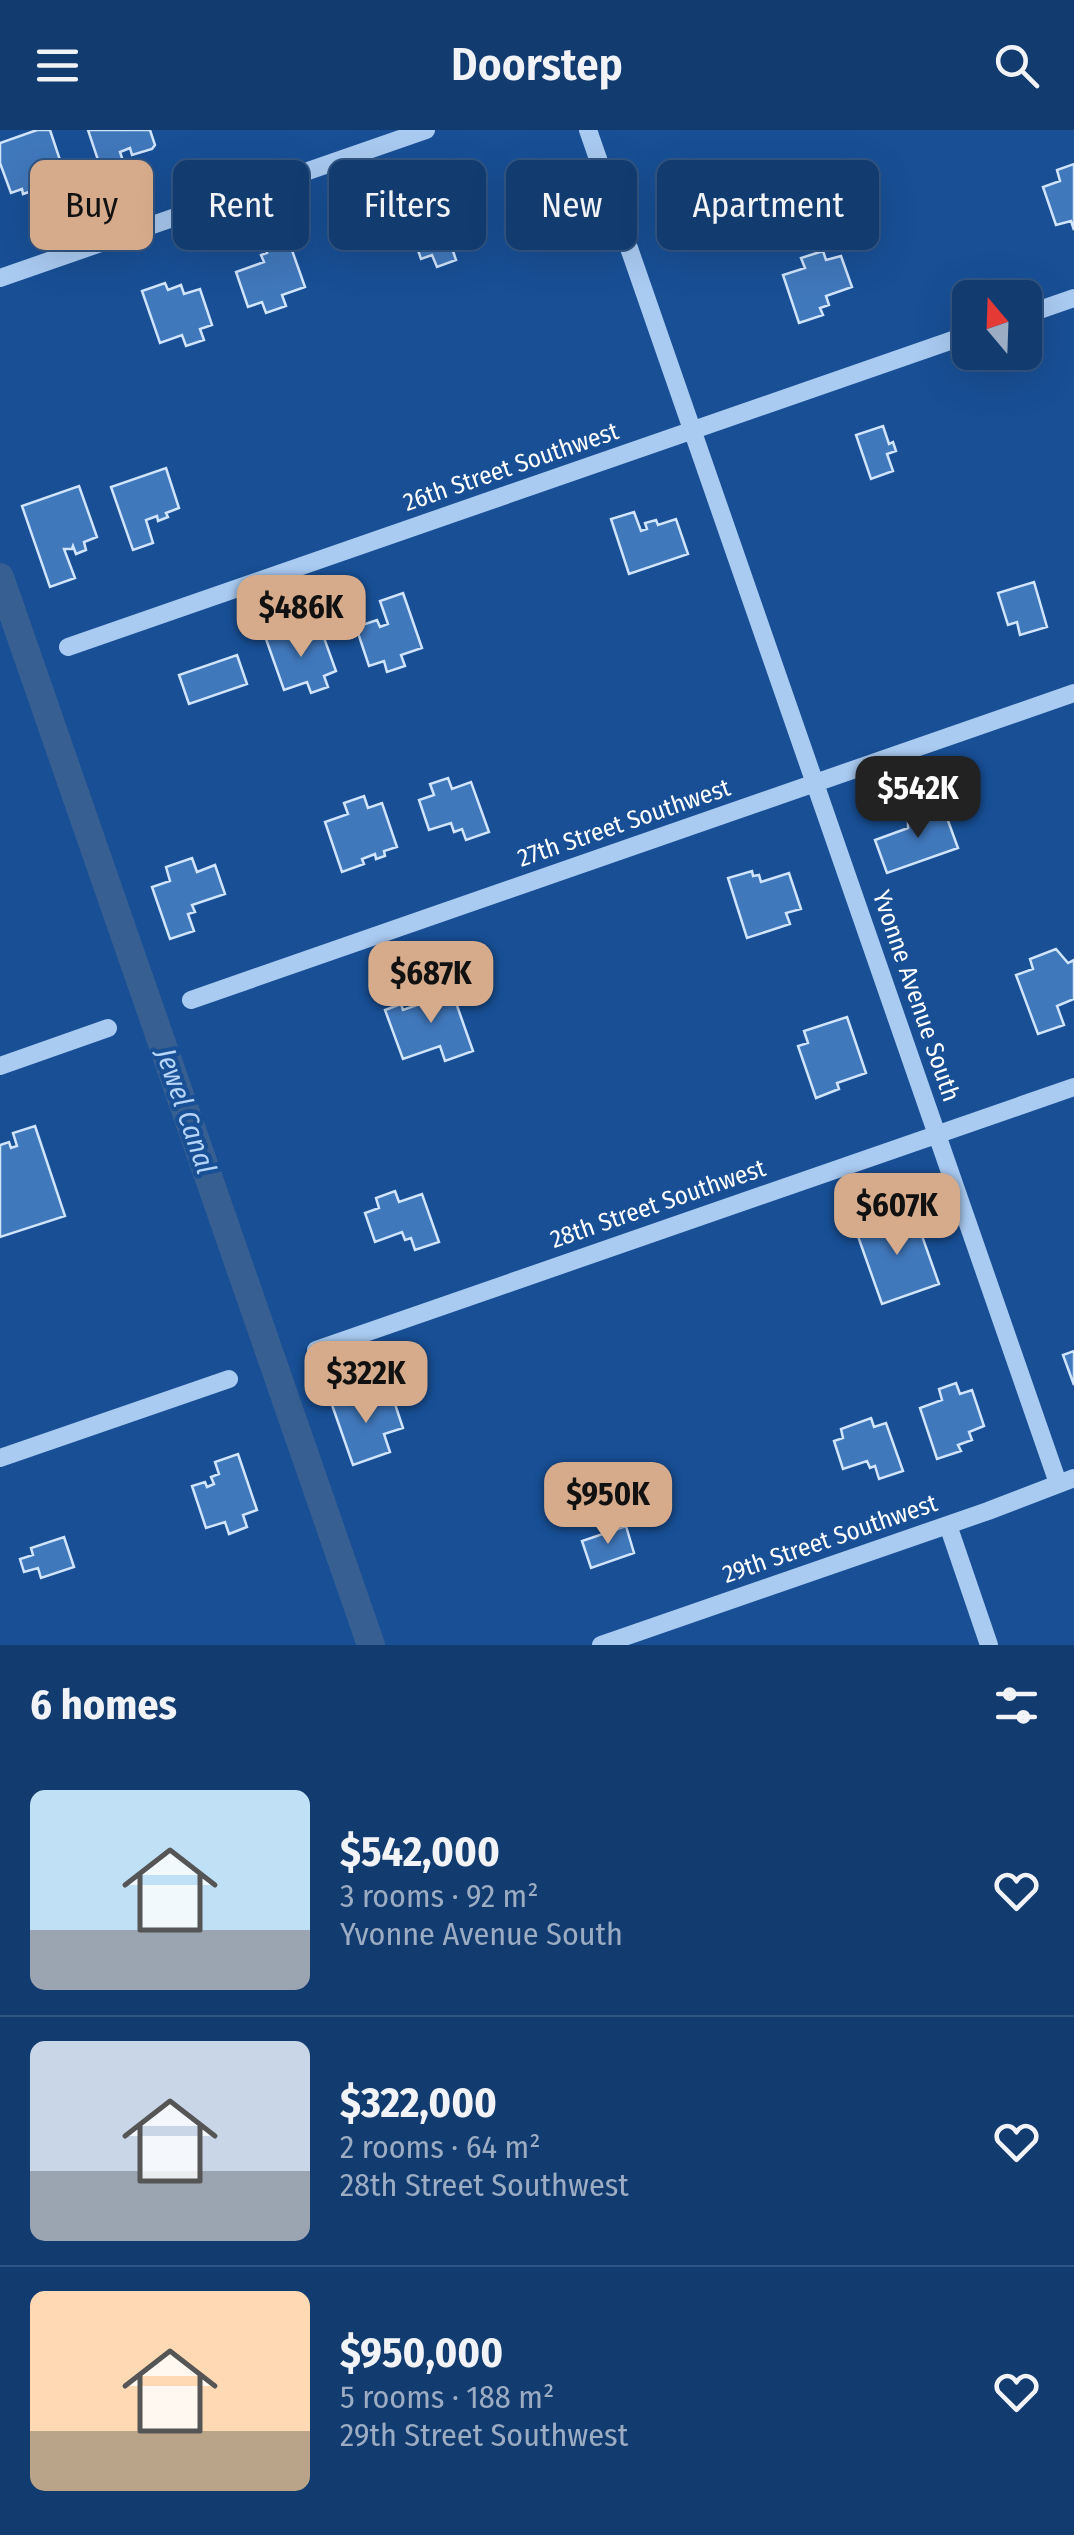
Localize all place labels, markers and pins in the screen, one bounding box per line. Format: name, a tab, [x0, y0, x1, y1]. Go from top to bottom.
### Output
pin: $486K	[231, 575, 371, 660]
pin: $542K	[848, 756, 988, 841]
pin: $687K	[361, 941, 501, 1026]
pin: $607K	[827, 1173, 967, 1258]
pin: $322K	[296, 1341, 436, 1426]
pin: $950K	[538, 1462, 678, 1547]

